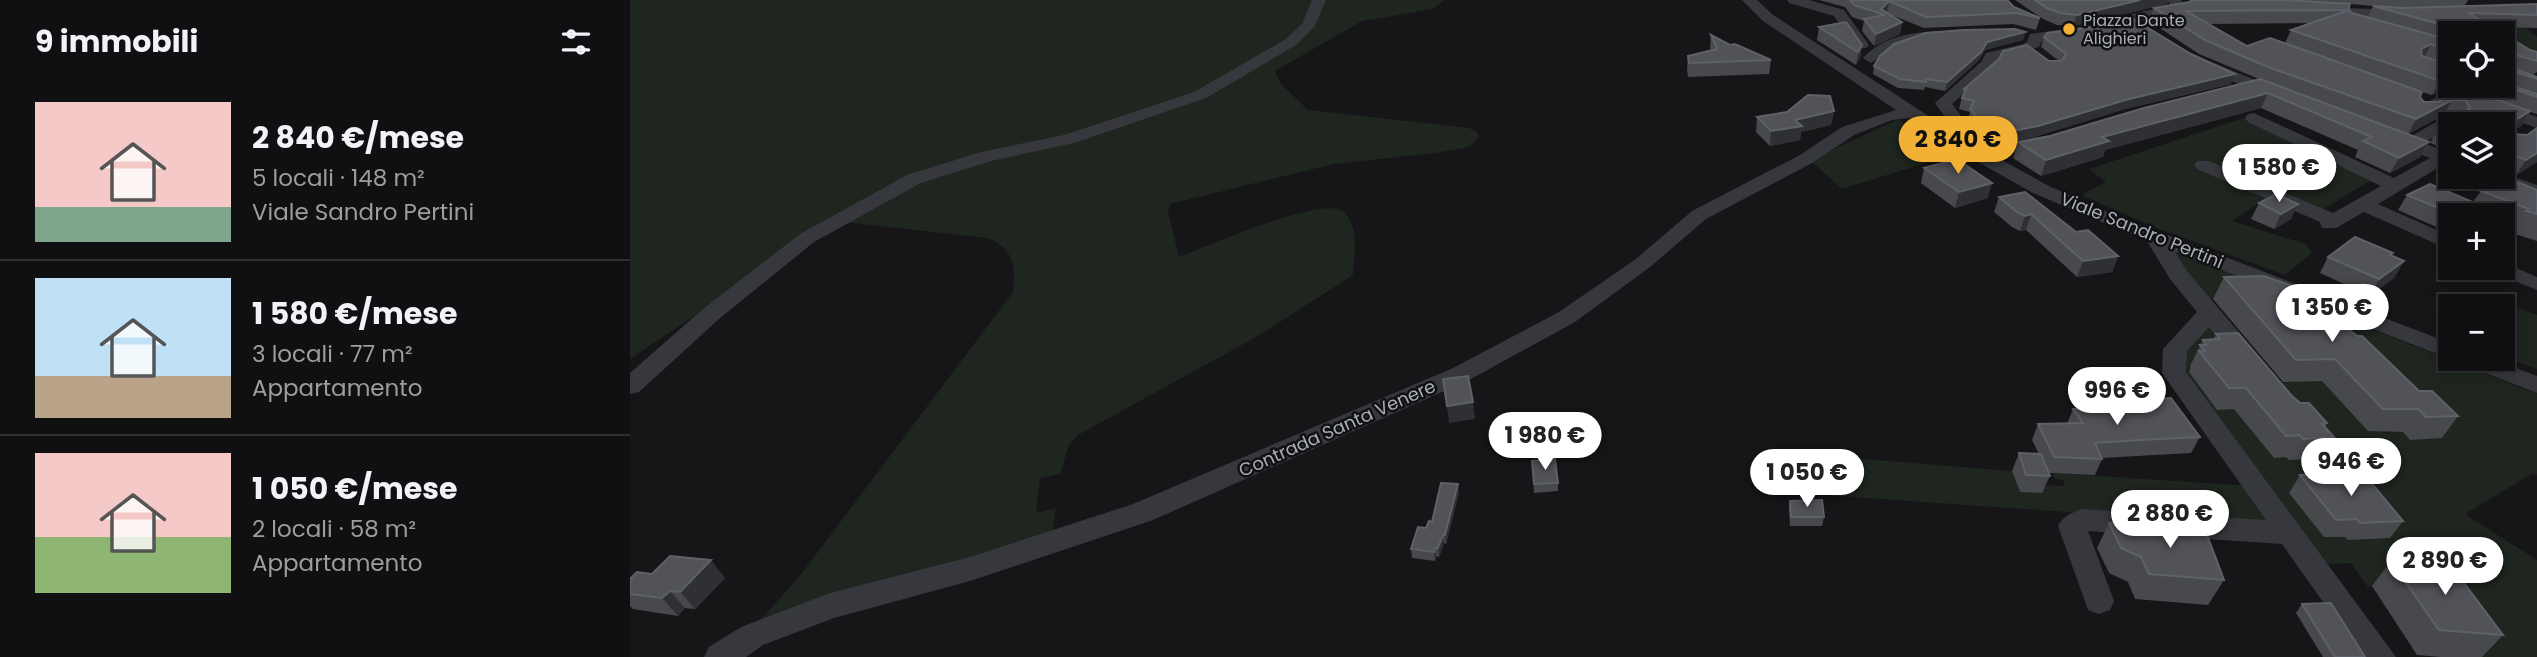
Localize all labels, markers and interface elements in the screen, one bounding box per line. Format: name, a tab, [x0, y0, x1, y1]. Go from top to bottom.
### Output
place label: Piazza Dante Alighieri	[2083, 9, 2185, 50]
text: 9 immobili	[35, 20, 198, 63]
marker: Piazza Dante Alighieri	[2061, 21, 2077, 37]
map controls	[2438, 21, 2515, 371]
button: locate	[2438, 21, 2515, 98]
icon: filters	[557, 23, 595, 61]
button: layers	[2438, 112, 2515, 189]
text: 2 840 €/mese	[252, 116, 464, 159]
pin: 2 840 €	[1893, 116, 2023, 176]
text: 2 840 €	[1915, 123, 2001, 155]
icon: home	[91, 130, 175, 214]
pin: 1 580 €	[2214, 144, 2344, 204]
text: 1 580 €	[2238, 151, 2320, 183]
text: 5 locali · 148 m²	[252, 162, 425, 194]
street label: Viale Sandro Pertini	[2057, 186, 2227, 274]
text: Viale Sandro Pertini	[252, 196, 474, 228]
button: +	[2438, 203, 2515, 280]
pin: 1 350 €	[2267, 284, 2397, 344]
text: 1 350 €	[2292, 291, 2372, 323]
text: 1 580 €/mese	[252, 292, 457, 335]
button: −	[2438, 294, 2515, 371]
icon: home	[91, 306, 175, 390]
text: 3 locali · 77 m²	[252, 338, 413, 370]
pin: 996 €	[2068, 368, 2166, 427]
text: Appartamento	[252, 372, 422, 404]
street label: Contrada Santa Venere	[1235, 373, 1439, 483]
text: 996 €	[2084, 374, 2150, 406]
pin: 1 980 €	[1480, 412, 1610, 472]
text: 1 980 €	[1505, 419, 1585, 451]
pin: 946 €	[2302, 438, 2400, 498]
text: 946 €	[2317, 445, 2385, 477]
pin: 1 050 €	[1742, 449, 1872, 509]
text: 1 050 €	[1766, 456, 1848, 488]
text: 1 050 €/mese	[252, 467, 458, 510]
icon: home	[91, 481, 175, 565]
pin: 2 880 €	[2105, 490, 2235, 550]
text: 2 880 €	[2127, 497, 2213, 529]
text: 2 locali · 58 m²	[252, 513, 416, 545]
pin: 2 890 €	[2380, 538, 2510, 597]
text: 2 890 €	[2402, 544, 2488, 576]
text: Appartamento	[252, 547, 422, 579]

